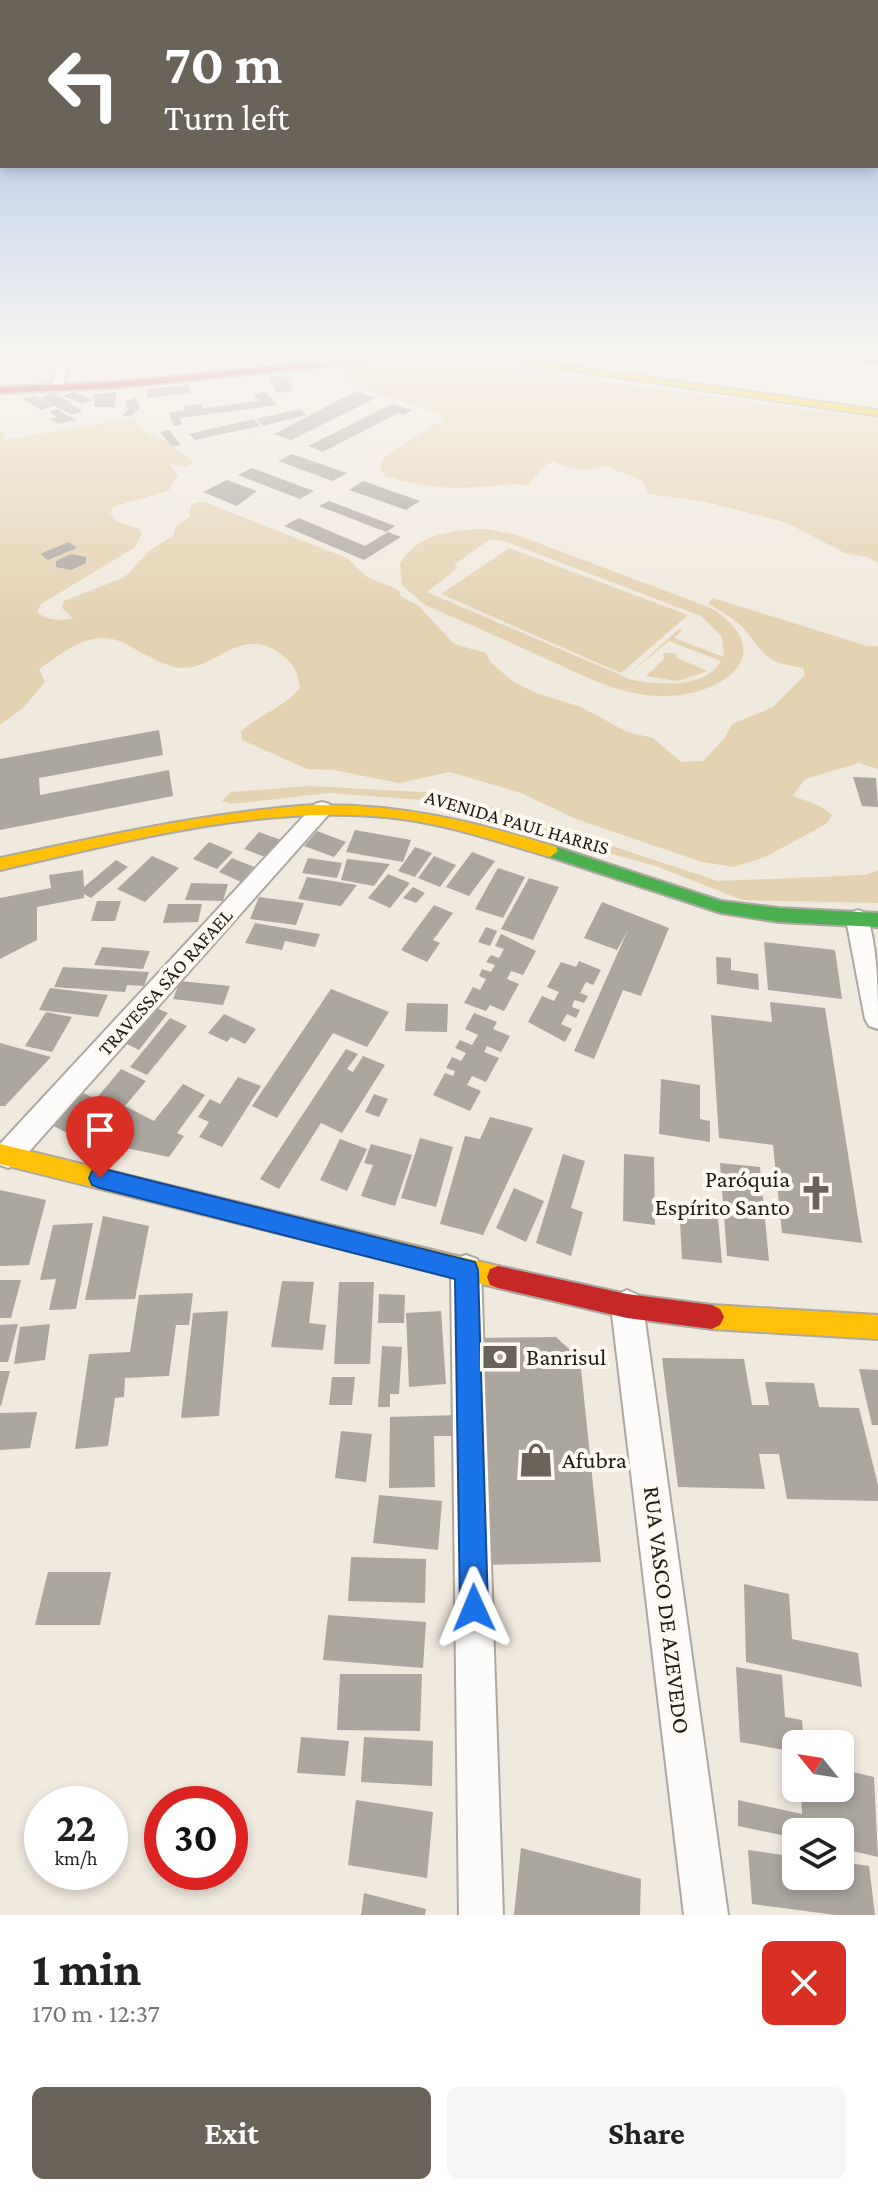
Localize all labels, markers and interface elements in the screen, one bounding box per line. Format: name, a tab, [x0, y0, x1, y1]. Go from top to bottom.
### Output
icon: left	[32, 32, 136, 136]
text: 70 m	[164, 33, 283, 95]
text: Turn left	[164, 98, 289, 138]
street label: AVENIDA PAUL HARRIS	[423, 785, 611, 859]
street label: TRAVESSA SÃO RAFAEL	[93, 904, 237, 1060]
pin	[66, 1096, 134, 1178]
icon: arrive	[78, 1108, 122, 1152]
place label: Paróquia Espírito Santo	[655, 1165, 790, 1220]
church icon: Paróquia Espírito Santo	[797, 1174, 835, 1212]
bank icon: Banrisul	[481, 1338, 519, 1376]
place label: Banrisul	[526, 1343, 606, 1370]
shop icon: Afubra	[517, 1441, 555, 1479]
place label: Afubra	[562, 1446, 627, 1473]
street label: RUA VASCO DE AZEVEDO	[639, 1484, 696, 1735]
position arrow	[432, 1566, 516, 1650]
north arrow	[782, 1730, 854, 1802]
map controls	[782, 1730, 854, 1890]
speed limit sign: 30	[144, 1786, 248, 1890]
text: 22	[56, 1805, 96, 1850]
button: layers	[782, 1818, 854, 1890]
text: km/h	[54, 1847, 98, 1869]
button: close	[762, 1941, 846, 2025]
text: 1 min	[32, 1942, 141, 1995]
text: 170 m · 12:37	[32, 1999, 160, 2028]
button: Exit	[32, 2087, 431, 2179]
button: Share	[447, 2087, 846, 2179]

